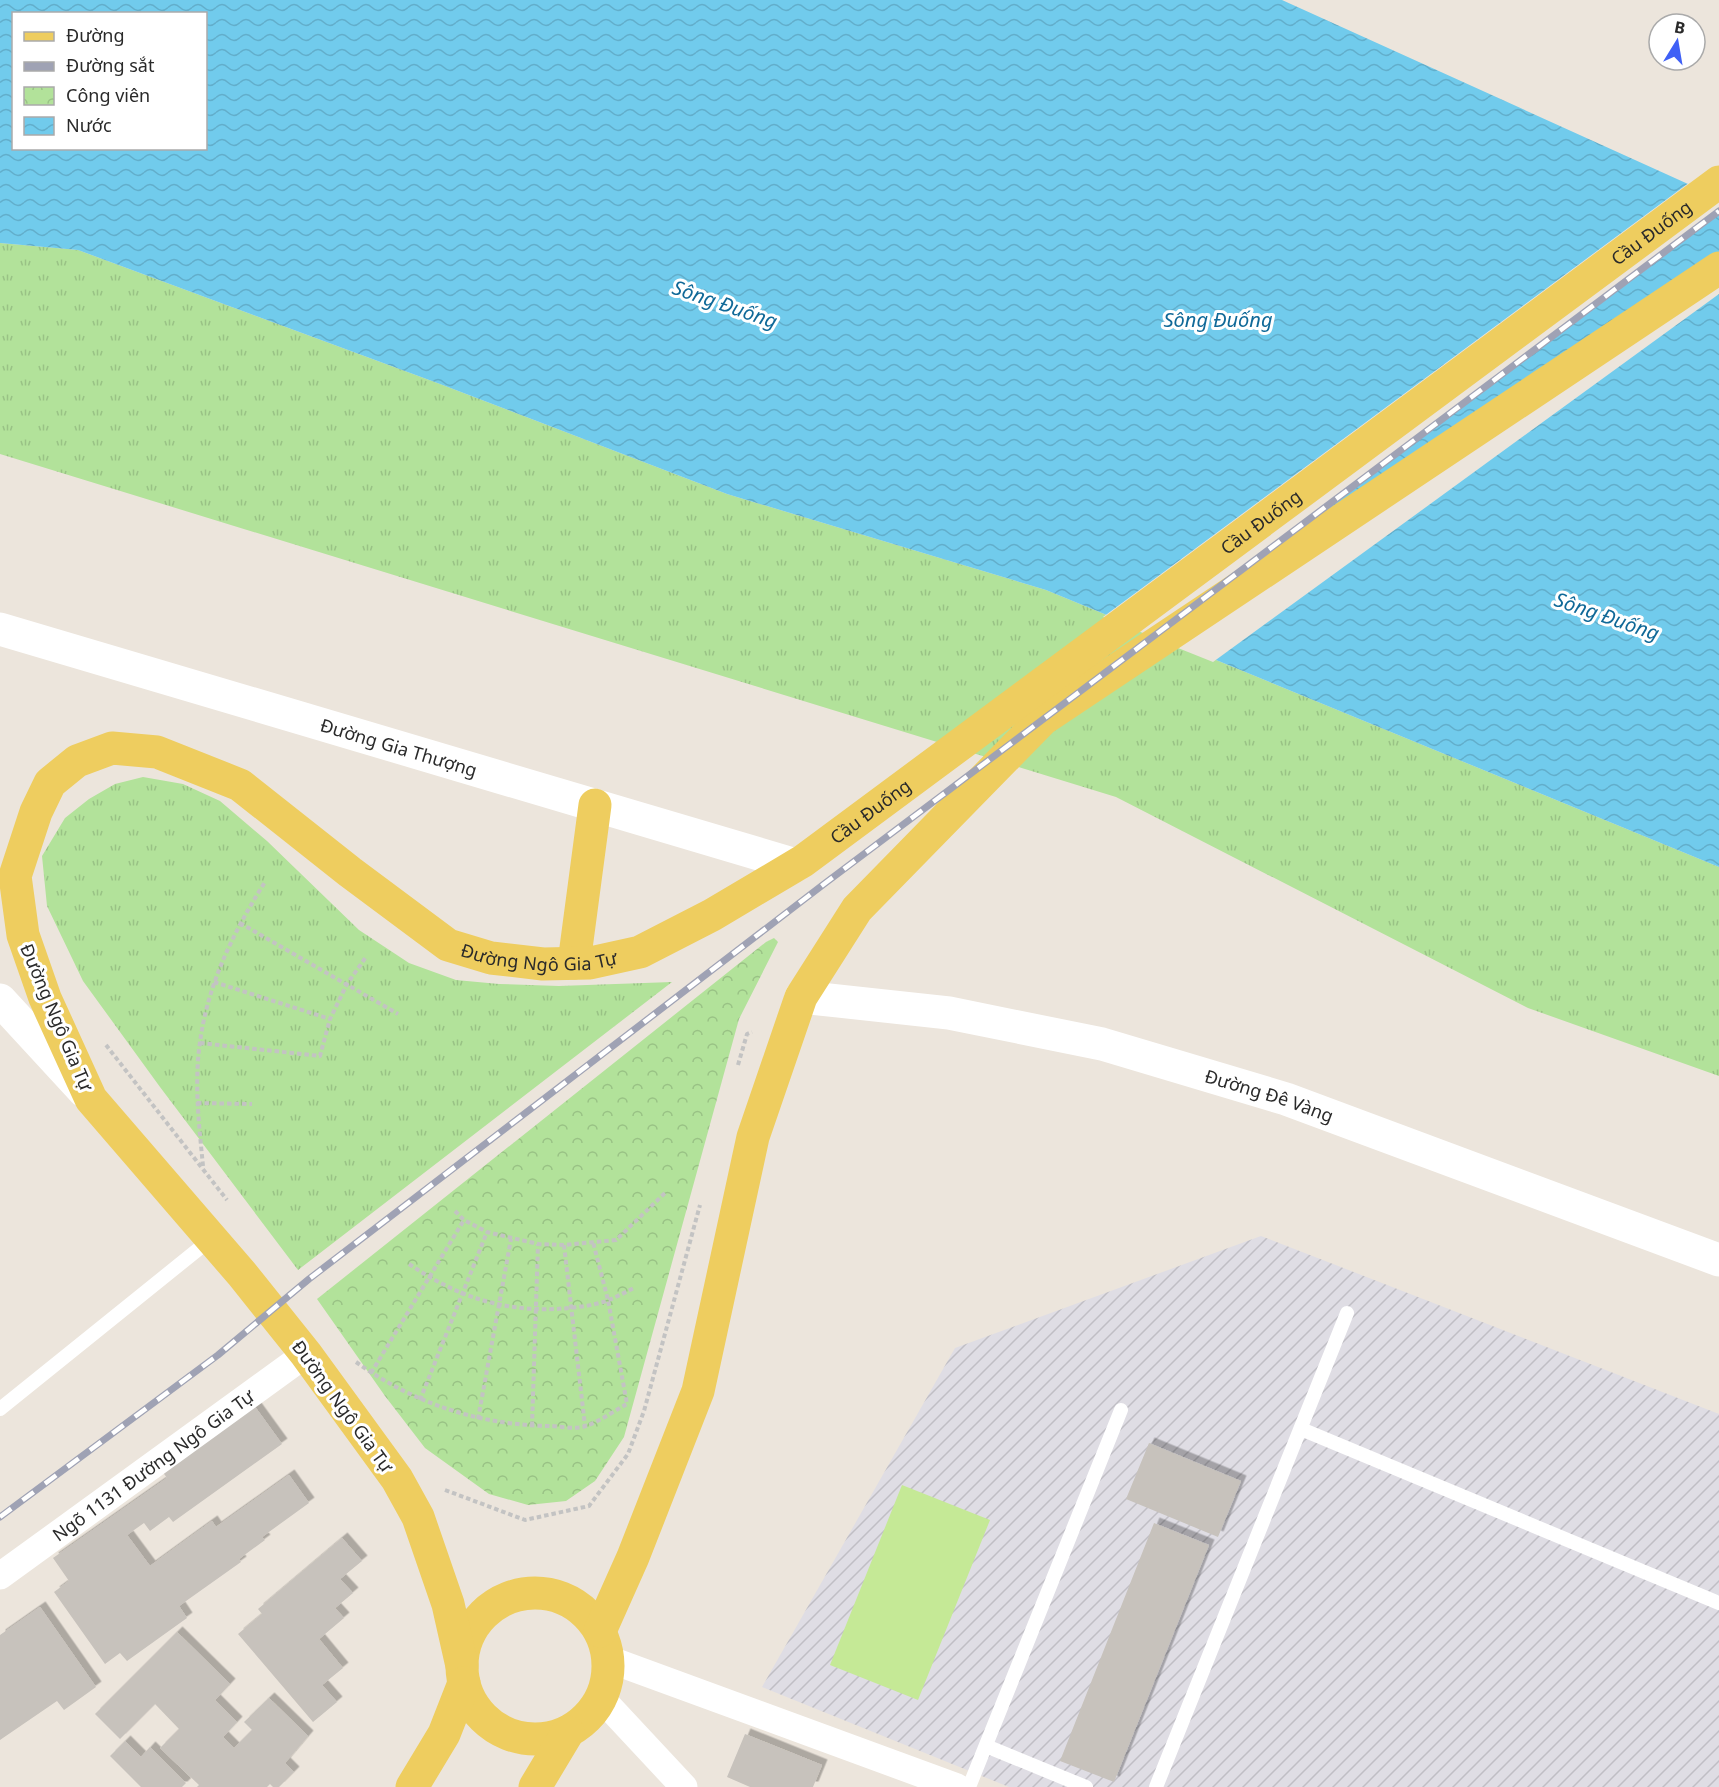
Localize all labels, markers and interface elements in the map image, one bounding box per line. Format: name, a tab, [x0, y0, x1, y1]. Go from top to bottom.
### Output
legend	[12, 12, 207, 150]
north arrow	[1647, 12, 1707, 72]
text: B	[1673, 15, 1687, 39]
text: Đường	[66, 23, 125, 47]
text: Đường sắt	[66, 53, 155, 77]
text: Công viên	[66, 83, 150, 107]
text: Nước	[66, 113, 112, 137]
street label: Cầu Đuống	[1606, 195, 1696, 270]
water label: Sông Đuống	[669, 273, 781, 335]
water label: Sông Đuống	[1163, 306, 1273, 333]
street label: Cầu Đuống	[1215, 484, 1306, 560]
water label: Sông Đuống	[1551, 585, 1663, 647]
street label: Đường Gia Thượng	[318, 713, 480, 782]
street label: Cầu Đuống	[825, 773, 915, 849]
street label: Đường Ngô Gia Tự	[458, 938, 620, 976]
street label: Đường Ngô Gia Tự	[15, 940, 99, 1095]
street label: Đường Đê Vàng	[1202, 1063, 1337, 1128]
street label: Đường Ngô Gia Tự	[287, 1335, 399, 1477]
street label: Ngõ 1131 Đường Ngô Gia Tự	[47, 1383, 259, 1546]

